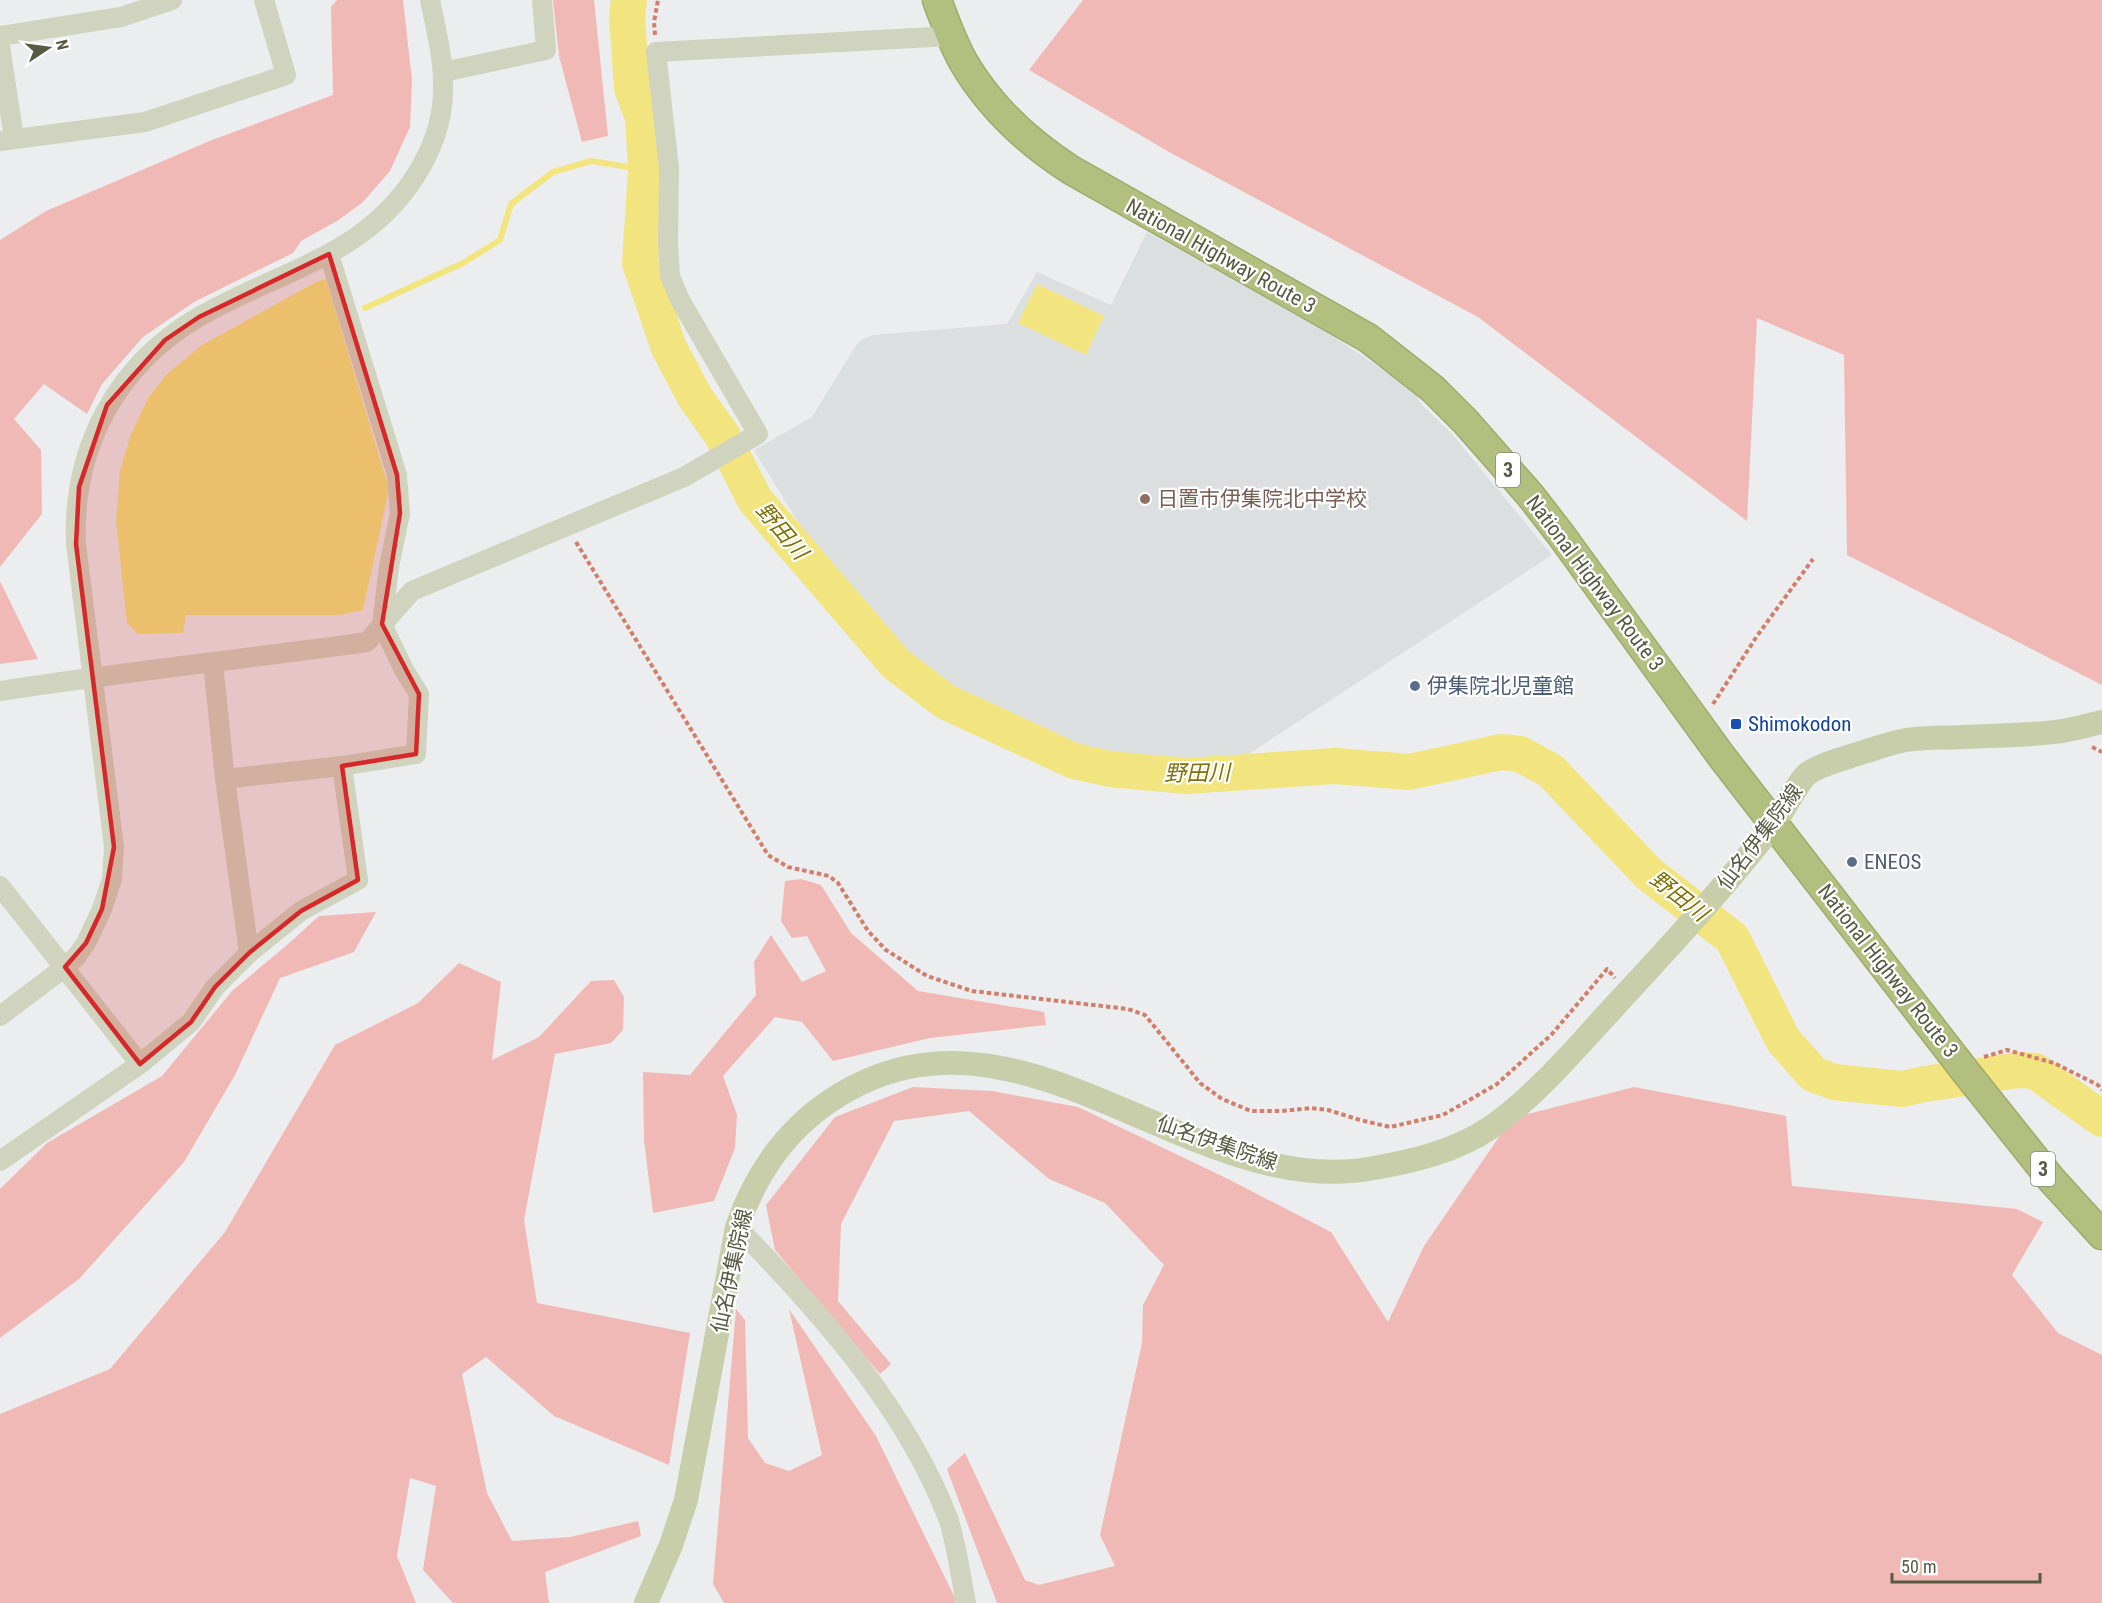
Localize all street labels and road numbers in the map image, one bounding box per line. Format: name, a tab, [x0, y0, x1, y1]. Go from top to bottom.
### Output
street label: National Highway Route 3	[1122, 194, 1320, 318]
road number: 3	[1496, 453, 1520, 487]
street label: National Highway Route 3	[1521, 491, 1669, 675]
street label: 仙名伊集院線	[1713, 779, 1807, 895]
street label: National Highway Route 3	[1813, 880, 1963, 1062]
street label: 仙名伊集院線	[1154, 1111, 1280, 1175]
road number: 3	[2031, 1152, 2055, 1186]
street label: 仙名伊集院線	[707, 1207, 757, 1335]

